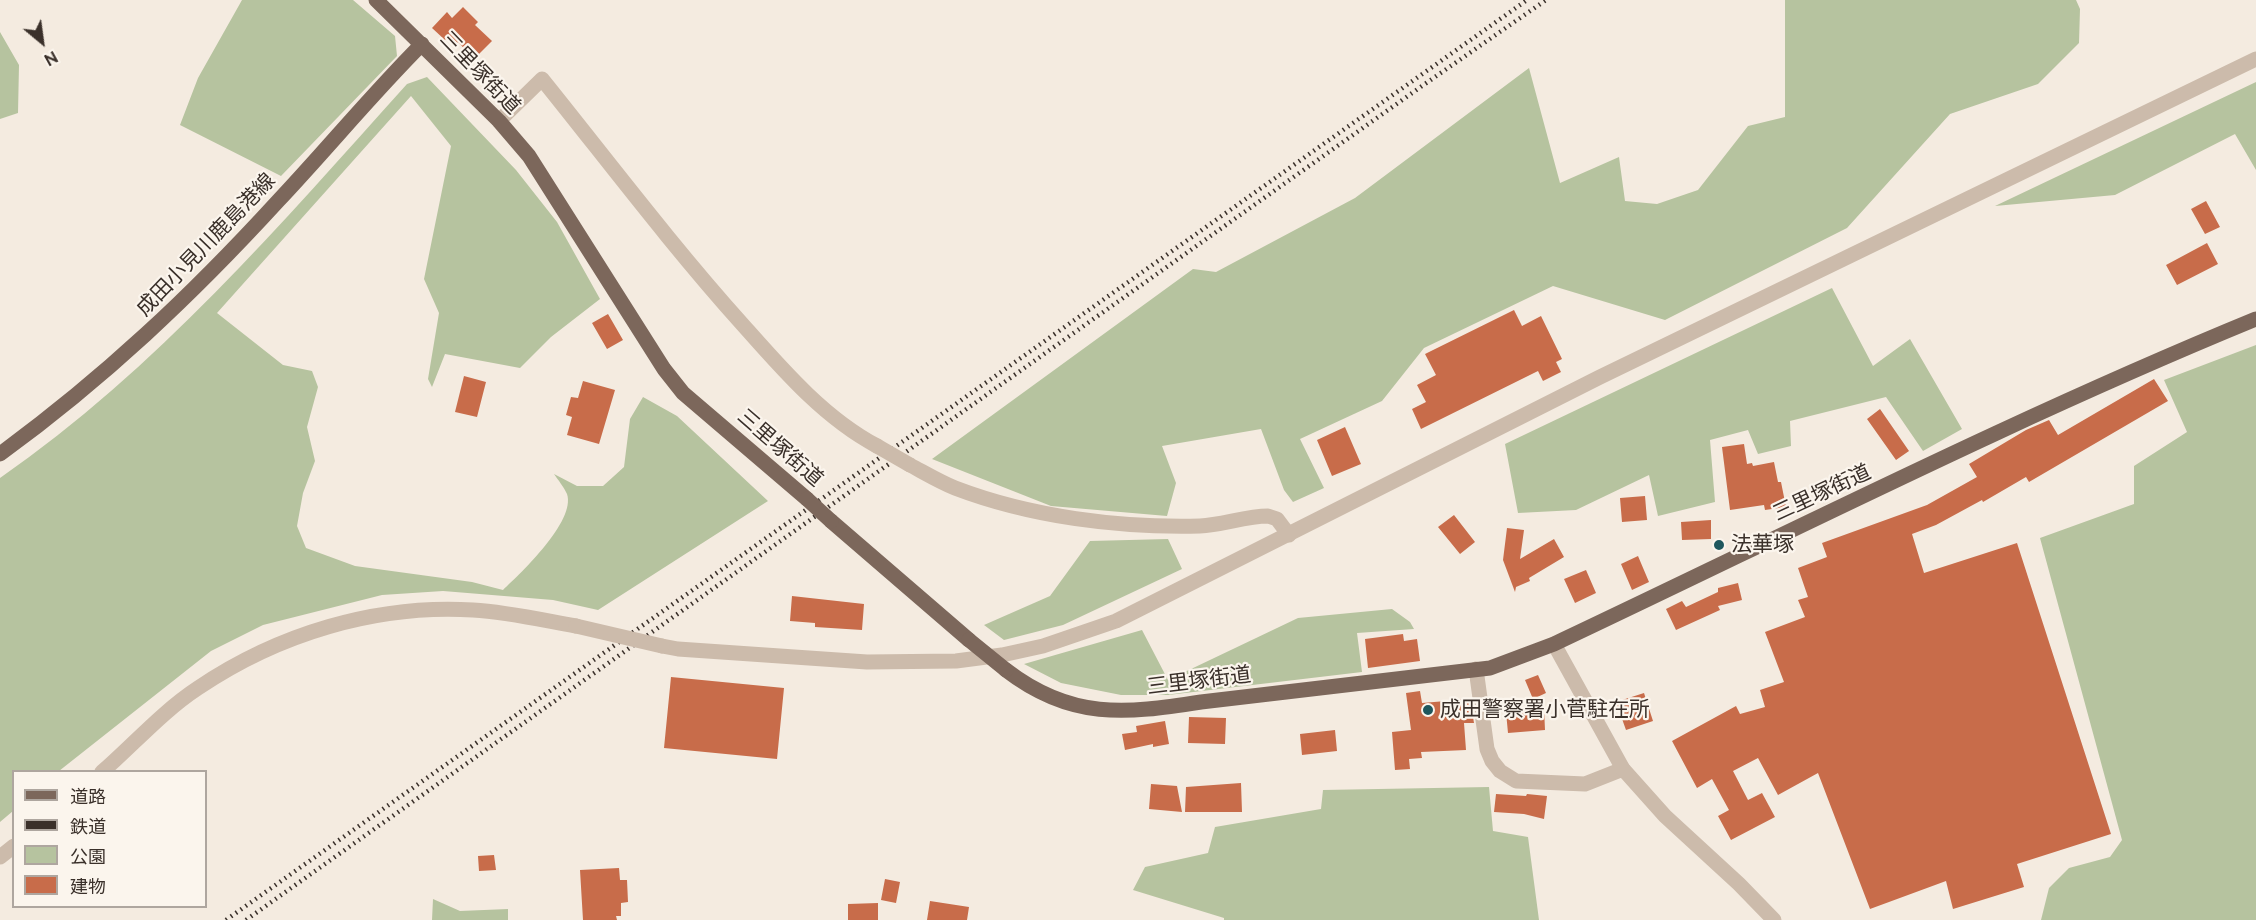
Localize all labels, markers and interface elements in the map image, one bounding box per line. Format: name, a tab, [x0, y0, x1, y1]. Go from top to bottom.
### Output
north arrow	[12, 12, 72, 72]
street label: 三里塚街道	[434, 26, 526, 120]
text: N	[41, 47, 61, 69]
street label: 成田小見川鹿島港線	[131, 168, 281, 322]
street label: 三里塚街道	[732, 404, 828, 492]
street label: 三里塚街道	[1769, 459, 1875, 527]
place label: 法華塚	[1731, 532, 1794, 558]
marker: 法華塚	[1712, 538, 1726, 552]
street label: 三里塚街道	[1145, 662, 1253, 700]
place label: 成田警察署小菅駐在所	[1440, 697, 1650, 723]
marker: 成田警察署小菅駐在所	[1421, 703, 1435, 717]
legend	[12, 770, 207, 908]
text: 道路	[70, 786, 106, 807]
text: 鉄道	[70, 816, 106, 837]
text: 公園	[70, 846, 106, 867]
text: 建物	[70, 876, 106, 897]

